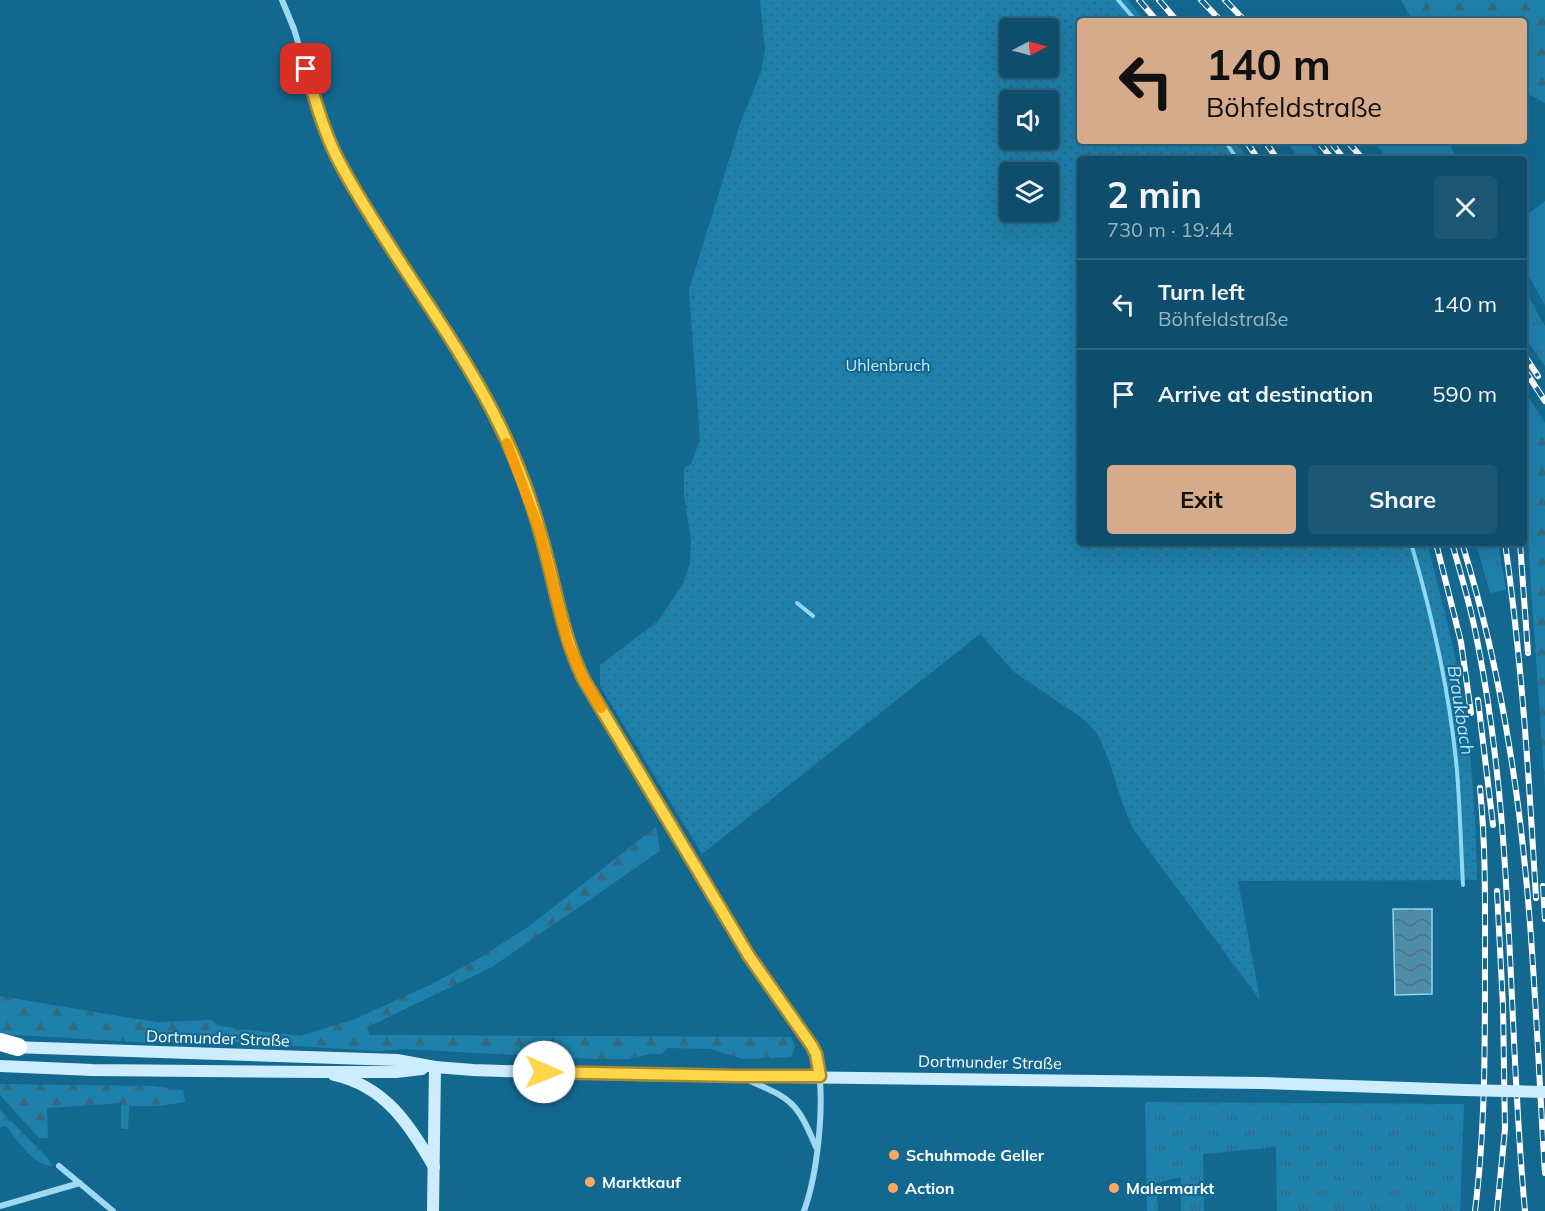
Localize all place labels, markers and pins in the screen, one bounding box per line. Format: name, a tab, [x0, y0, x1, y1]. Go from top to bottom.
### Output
pin	[280, 43, 331, 94]
place label: Schuhmode Geller	[906, 1145, 1045, 1165]
marker: Schuhmode Geller	[887, 1148, 901, 1162]
place label: Marktkauf	[602, 1172, 682, 1192]
marker: Marktkauf	[583, 1175, 597, 1189]
place label: Action	[905, 1178, 954, 1198]
place label: Malermarkt	[1126, 1178, 1214, 1198]
marker: Action	[886, 1181, 900, 1195]
marker: Malermarkt	[1107, 1181, 1121, 1195]

